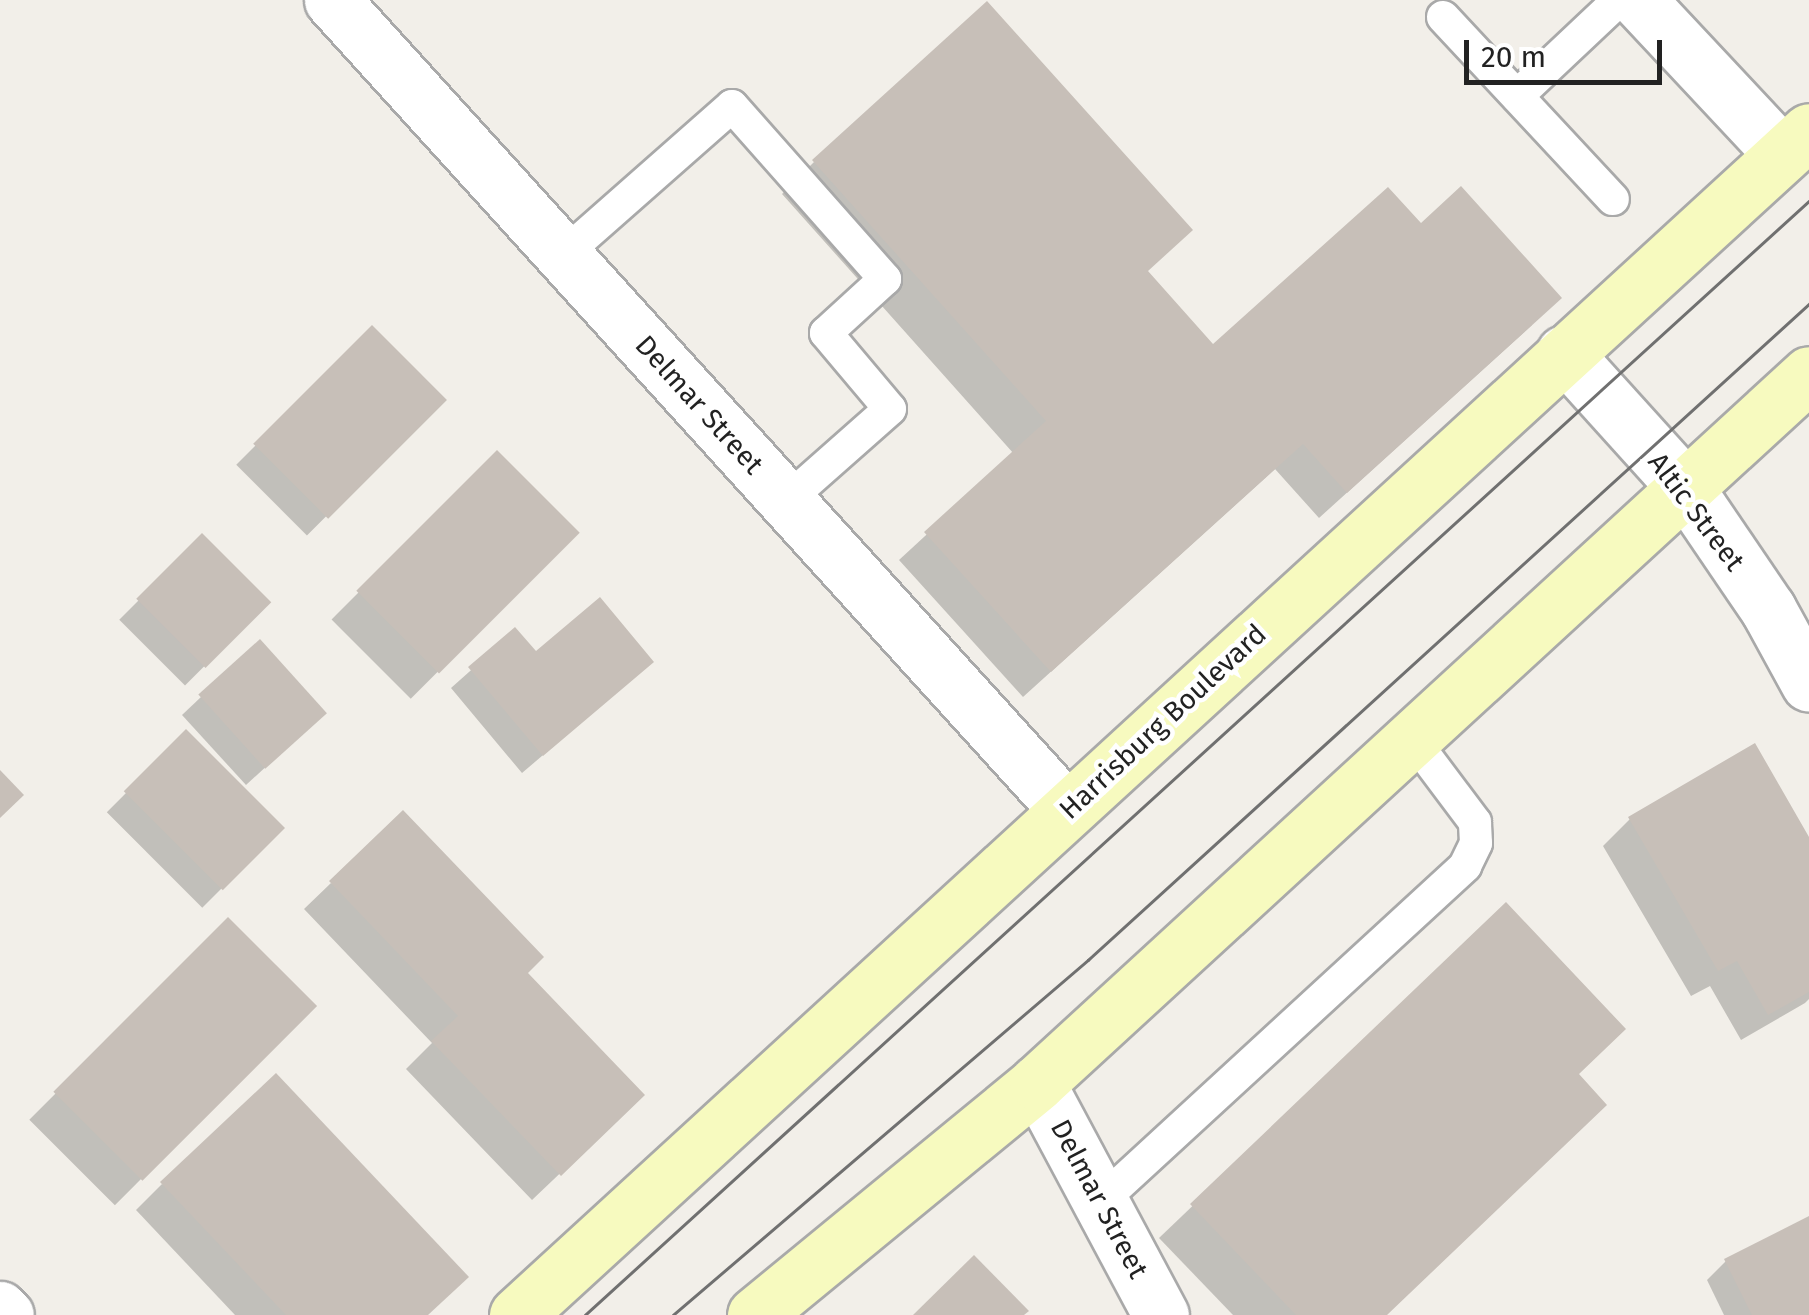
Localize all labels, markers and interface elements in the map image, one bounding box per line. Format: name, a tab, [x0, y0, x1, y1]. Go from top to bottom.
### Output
scale bar	[1469, 20, 1666, 82]
text: 20 m	[1481, 39, 1546, 75]
street label: Delmar Street	[628, 329, 770, 481]
street label: Altic Street	[1641, 446, 1751, 578]
street label: Harrisburg Boulevard	[1053, 618, 1273, 826]
street label: Delmar Street	[1043, 1114, 1155, 1284]

